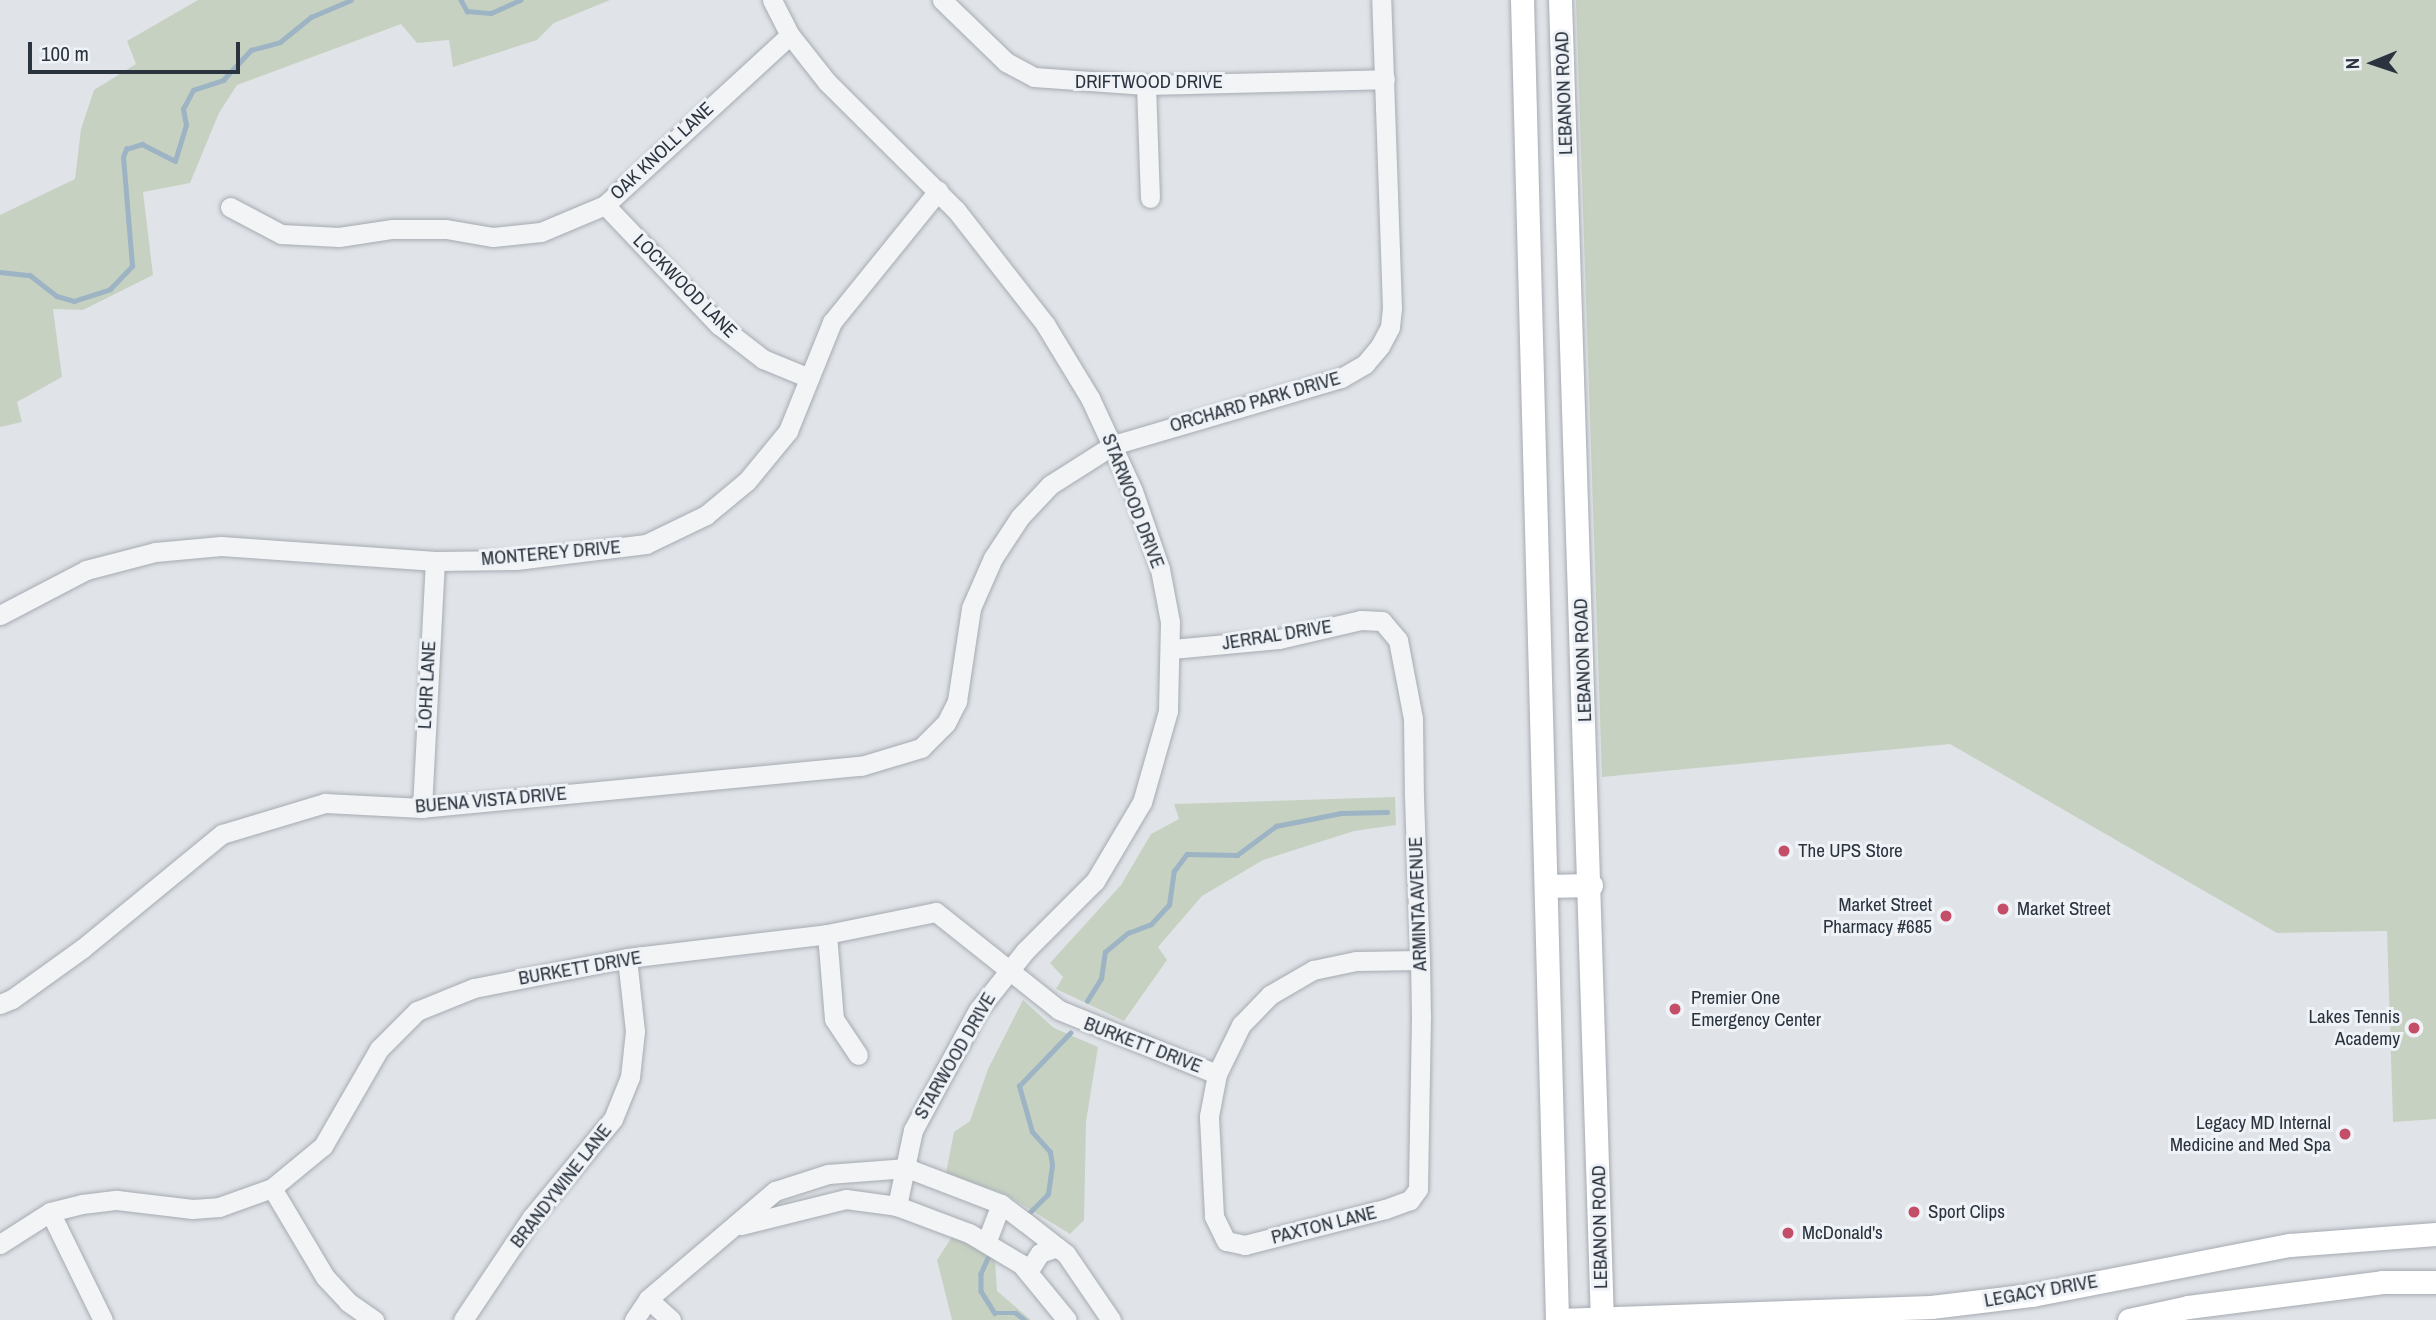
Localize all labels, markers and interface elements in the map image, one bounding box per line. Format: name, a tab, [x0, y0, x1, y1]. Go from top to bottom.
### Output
scale bar	[32, 28, 243, 72]
north arrow	[2338, 28, 2408, 98]
street label: LEBANON ROAD	[1550, 31, 1578, 155]
text: 100 m	[41, 39, 89, 68]
text: N	[2339, 58, 2365, 70]
street label: DRIFTWOOD DRIVE	[1075, 71, 1223, 93]
street label: OAK KNOLL LANE	[605, 97, 719, 205]
street label: LOCKWOOD LANE	[628, 229, 742, 343]
street label: ORCHARD PARK DRIVE	[1167, 367, 1343, 437]
street label: STARWOOD DRIVE	[1097, 430, 1169, 572]
street label: MONTEREY DRIVE	[480, 536, 622, 570]
street label: LEBANON ROAD	[1569, 598, 1597, 722]
street label: JERRAL DRIVE	[1220, 615, 1334, 655]
street label: LOHR LANE	[413, 640, 441, 730]
street label: BUENA VISTA DRIVE	[413, 782, 569, 818]
street label: ARMINTA AVENUE	[1404, 836, 1432, 972]
place label: The UPS Store	[1798, 840, 1903, 862]
marker: The UPS Store	[1776, 843, 1792, 859]
place label: Market Street Pharmacy #685	[1823, 894, 1932, 938]
place label: Market Street	[2017, 898, 2111, 920]
marker: Market Street	[1995, 901, 2011, 917]
marker: Market Street Pharmacy #685	[1938, 908, 1954, 924]
street label: BURKETT DRIVE	[517, 946, 643, 990]
place label: Premier One Emergency Center	[1691, 987, 1821, 1031]
street label: STARWOOD DRIVE	[910, 989, 1000, 1123]
marker: Premier One Emergency Center	[1665, 999, 1685, 1019]
place label: Lakes Tennis Academy	[2308, 1006, 2400, 1050]
street label: BURKETT DRIVE	[1081, 1012, 1205, 1078]
marker: Lakes Tennis Academy	[2406, 1020, 2422, 1036]
place label: Legacy MD Internal Medicine and Med Spa	[2170, 1112, 2331, 1156]
street label: BRANDYWINE LANE	[506, 1120, 616, 1252]
marker: Legacy MD Internal Medicine and Med Spa	[2337, 1126, 2353, 1142]
street label: LEBANON ROAD	[1588, 1165, 1612, 1289]
street label: PAXTON LANE	[1269, 1201, 1379, 1249]
place label: Sport Clips	[1928, 1201, 2005, 1223]
marker: Sport Clips	[1906, 1204, 1922, 1220]
place label: McDonald's	[1802, 1222, 1883, 1244]
marker: McDonald's	[1780, 1225, 1796, 1241]
street label: LEGACY DRIVE	[1982, 1270, 2100, 1312]

